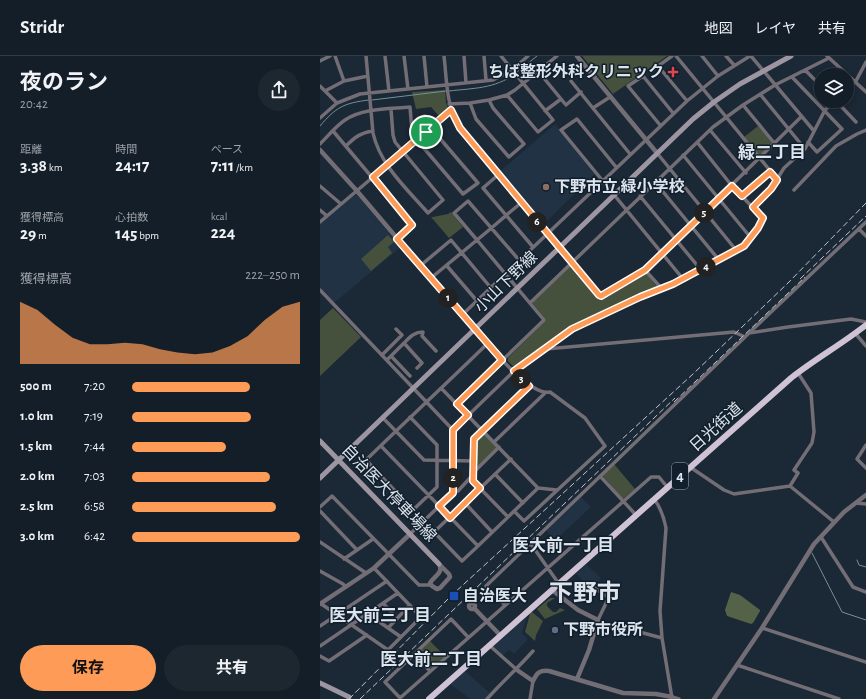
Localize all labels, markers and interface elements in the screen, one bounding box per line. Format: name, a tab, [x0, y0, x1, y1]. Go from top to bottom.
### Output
text: Stridr	[20, 18, 64, 37]
text: 地図	[704, 22, 732, 36]
text: レイヤ	[754, 22, 796, 36]
text: 共有	[818, 22, 846, 36]
place label: ちば整形外科クリニック	[488, 63, 664, 80]
marker: ちば整形外科クリニック	[667, 66, 679, 78]
map controls	[814, 68, 854, 108]
button: layers	[814, 68, 854, 108]
button: share	[258, 69, 300, 111]
text: 夜のラン	[20, 71, 108, 93]
text: 20:42	[20, 98, 48, 111]
pin	[409, 115, 443, 149]
icon: arrive	[415, 121, 437, 143]
district label: 緑二丁目	[738, 143, 806, 161]
text: 距離	[20, 144, 42, 155]
text: 時間	[115, 144, 137, 155]
text: ペース	[211, 144, 243, 155]
text: 3.38	[20, 157, 47, 174]
text: 24:17	[115, 157, 149, 174]
text: 7:11	[211, 157, 234, 174]
text: km	[47, 162, 63, 173]
text: /km	[234, 162, 253, 173]
place label: 下野市立 緑小学校	[554, 178, 684, 195]
marker: 下野市立 緑小学校	[541, 182, 551, 192]
pin: 5	[694, 203, 714, 223]
text: 5	[702, 207, 706, 218]
text: kcal	[211, 211, 227, 222]
text: 獲得標高	[20, 212, 64, 223]
text: 心拍数	[115, 212, 148, 223]
pin: 6	[527, 212, 547, 232]
text: 6	[534, 216, 540, 227]
text: 224	[211, 224, 235, 241]
text: 29	[20, 225, 36, 242]
text: 145	[115, 225, 137, 242]
text: m	[36, 230, 47, 241]
text: bpm	[137, 230, 159, 241]
street label: 小山下野線	[471, 248, 540, 316]
pin: 4	[696, 257, 716, 277]
text: 4	[703, 261, 709, 272]
text: 222–250 m	[245, 269, 300, 282]
text: 獲得標高	[20, 273, 72, 286]
pin: 1	[438, 288, 458, 308]
text: 1	[446, 292, 450, 303]
pin: 3	[511, 369, 531, 389]
text: 3	[519, 373, 523, 384]
text: 500 m	[20, 380, 52, 393]
text: 7:20	[84, 380, 105, 393]
street label: 日光街道	[686, 399, 745, 454]
text: 1.0 km	[20, 410, 53, 423]
text: 7:19	[84, 410, 103, 423]
text: 1.5 km	[20, 440, 52, 453]
text: 7:44	[84, 440, 105, 453]
street label: 自治医大停車場線	[339, 441, 440, 545]
road number: 4	[672, 463, 688, 489]
pin: 2	[443, 468, 463, 488]
text: 2.0 km	[20, 470, 55, 483]
text: 7:03	[84, 470, 105, 483]
text: 2	[450, 472, 456, 483]
text: 2.5 km	[20, 500, 54, 513]
text: 6:58	[84, 500, 105, 513]
text: 3.0 km	[20, 530, 54, 543]
text: 6:42	[84, 530, 105, 543]
district label: 医大前一丁目	[512, 536, 614, 554]
district label: 下野市	[549, 580, 621, 606]
place label: 自治医大	[463, 587, 527, 604]
marker: 自治医大	[448, 590, 460, 602]
district label: 医大前三丁目	[329, 606, 431, 624]
place label: 下野市役所	[563, 621, 643, 638]
marker: 下野市役所	[550, 625, 560, 635]
button: 保存	[20, 645, 156, 691]
button: 共有	[164, 645, 300, 691]
district label: 医大前二丁目	[380, 650, 482, 668]

